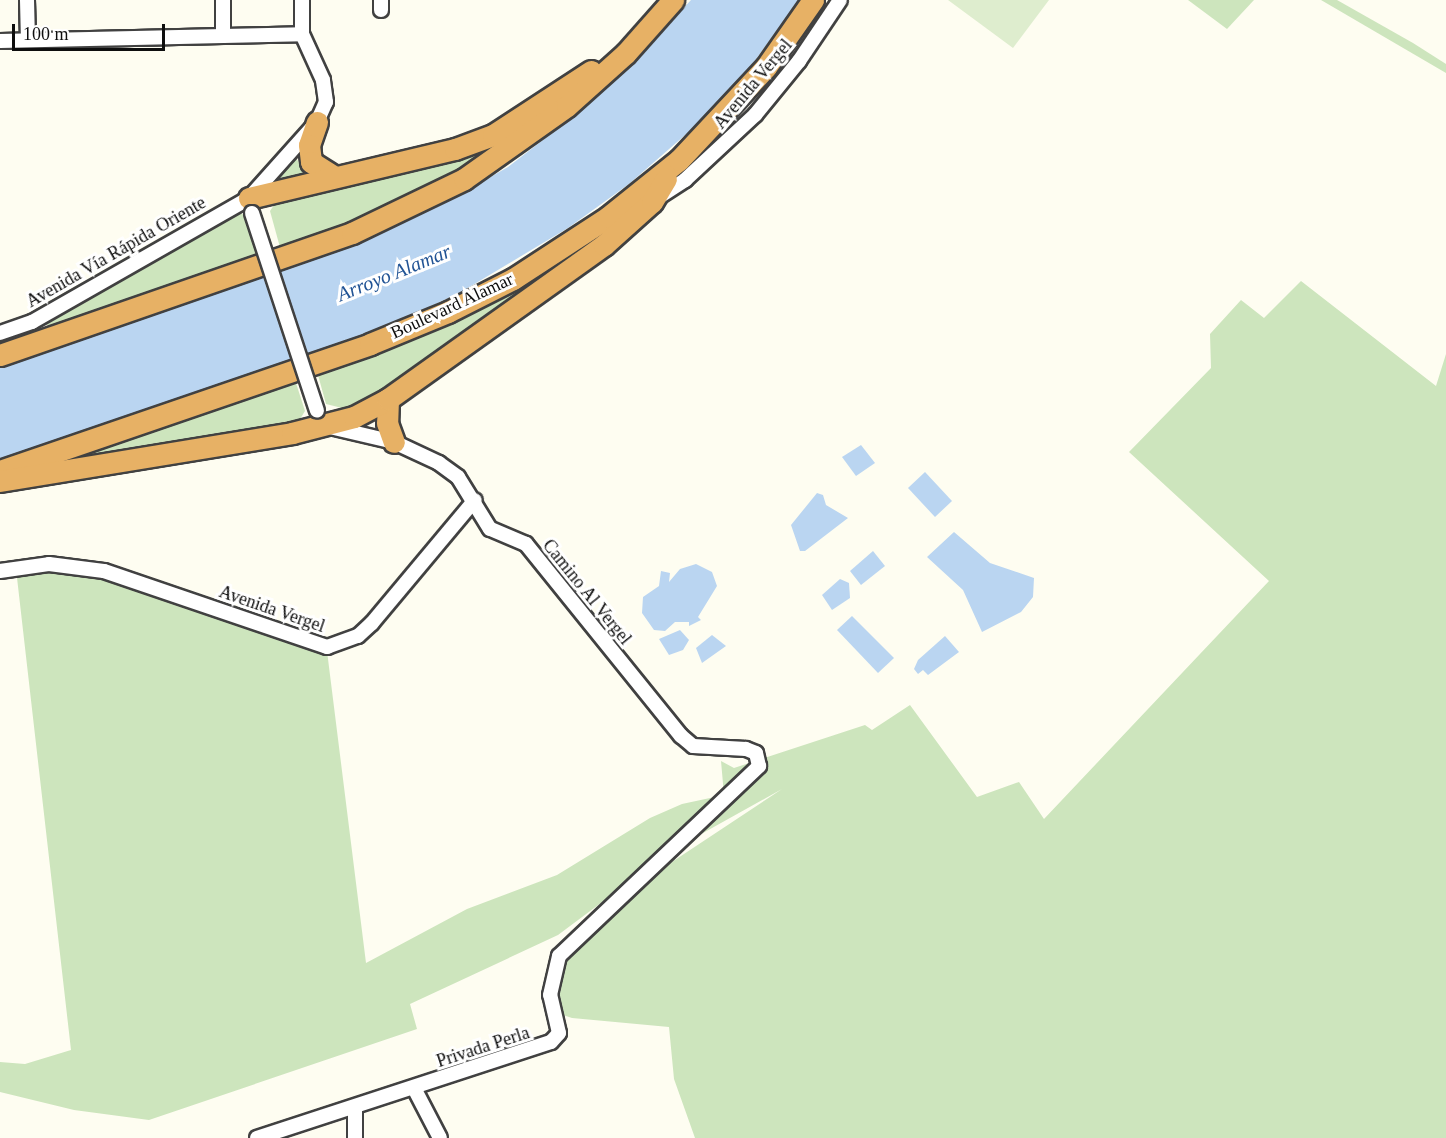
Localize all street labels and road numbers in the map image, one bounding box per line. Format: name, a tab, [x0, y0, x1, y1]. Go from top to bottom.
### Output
street label: Avenida Vergel	[709, 35, 797, 133]
street label: Avenida Vía Rápida Oriente	[22, 192, 210, 312]
street label: Boulevard Alamar	[387, 268, 517, 344]
street label: Camino Al Vergel	[537, 534, 637, 650]
street label: Avenida Vergel	[216, 581, 328, 637]
street label: Privada Perla	[434, 1022, 532, 1072]

